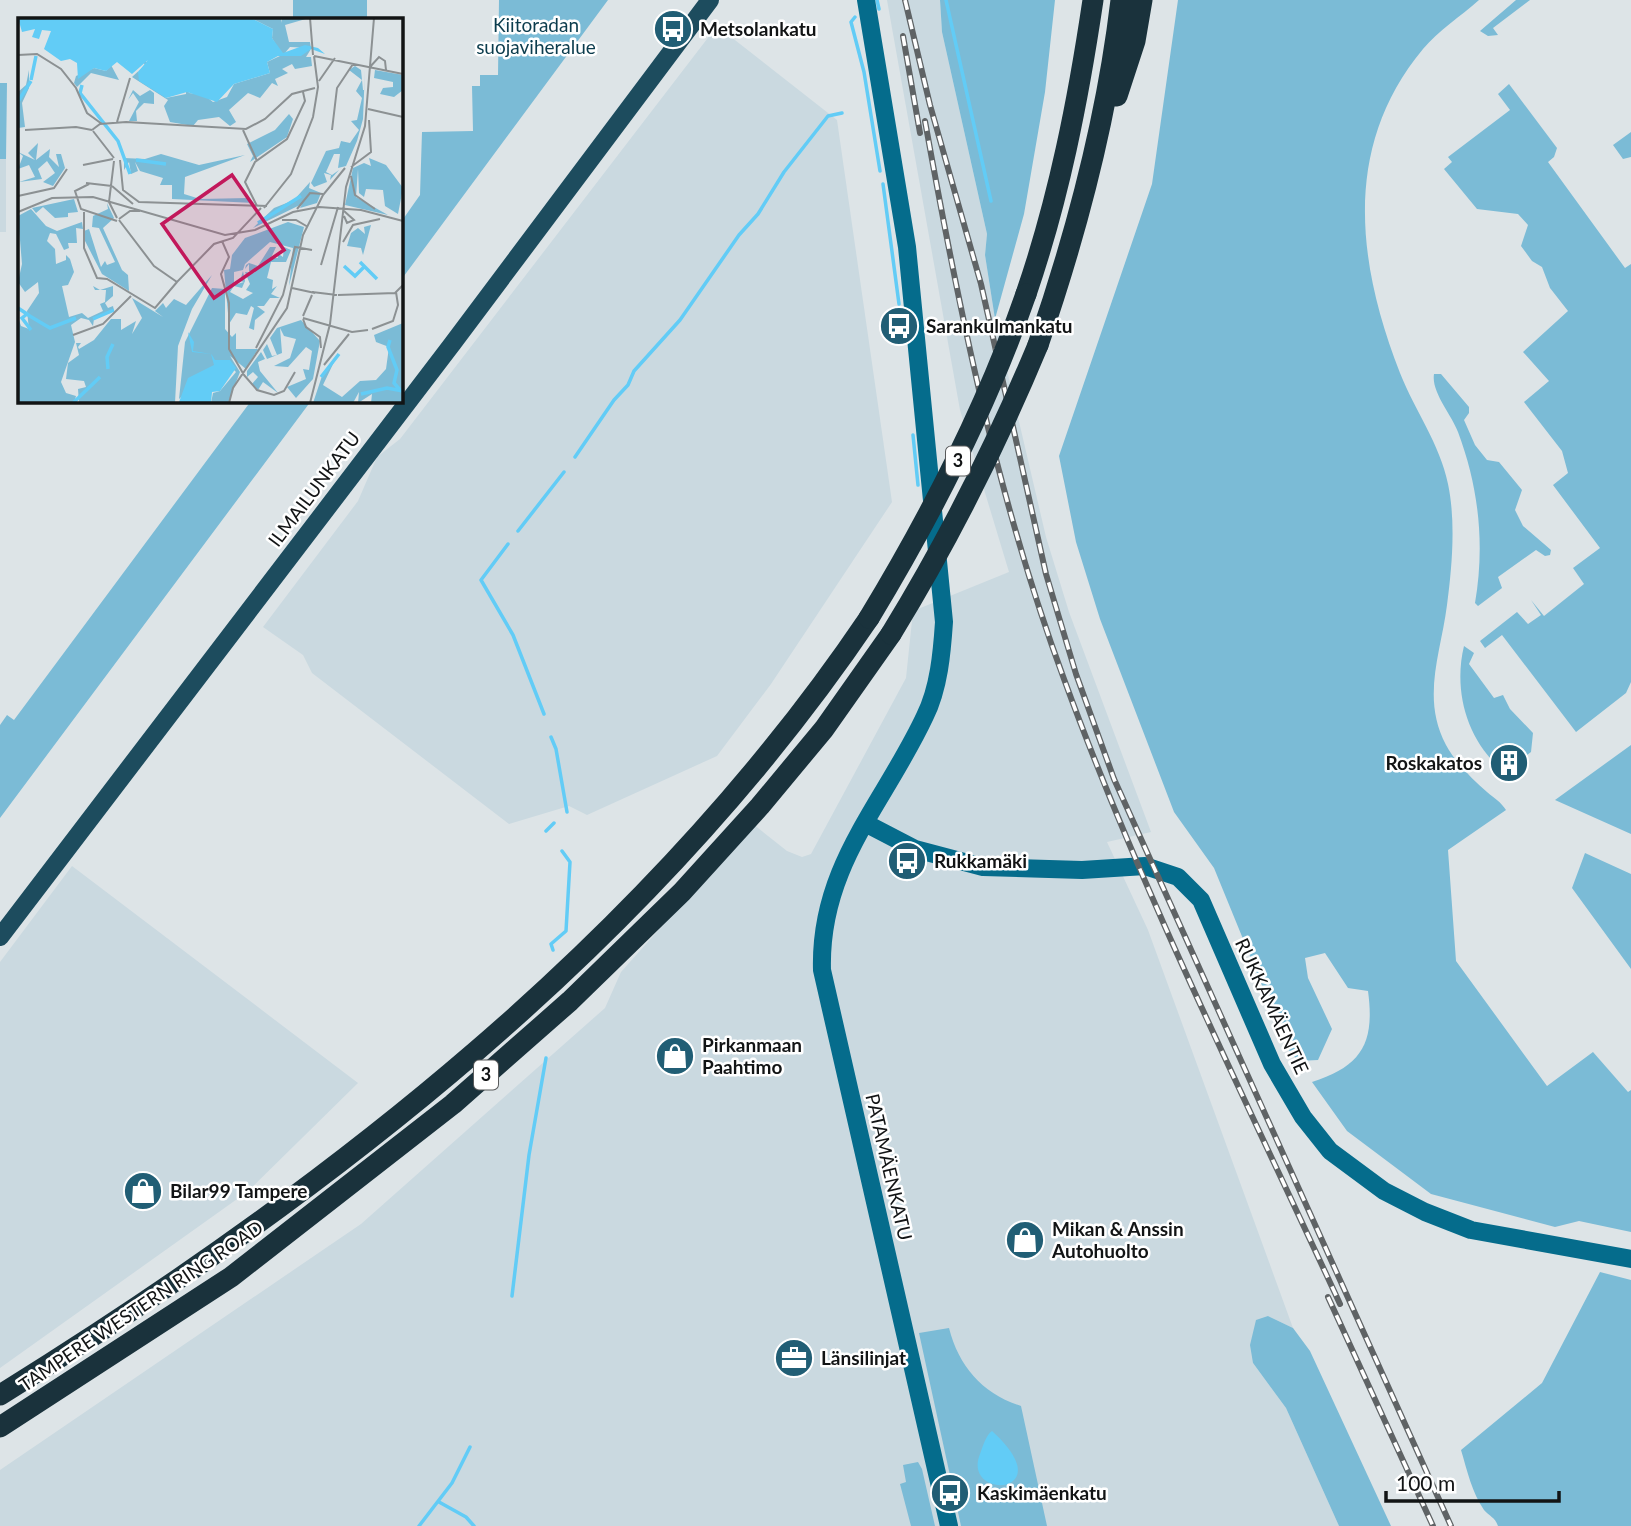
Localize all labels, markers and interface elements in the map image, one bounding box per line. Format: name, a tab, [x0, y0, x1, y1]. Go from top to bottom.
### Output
bus stop icon: Metsolankatu	[652, 8, 694, 50]
park label: Kiitoradan suojaviheralue	[476, 13, 596, 58]
place label: Metsolankatu	[700, 17, 817, 40]
inset map	[18, 18, 402, 402]
bus stop icon: Sarankulmankatu	[878, 305, 920, 347]
place label: Sarankulmankatu	[926, 314, 1073, 337]
street label: ILMAILUNKATU	[263, 427, 364, 551]
road number: 3	[946, 447, 970, 476]
building icon: Roskakatos	[1488, 742, 1530, 784]
place label: Roskakatos	[1385, 751, 1482, 774]
bus stop icon: Rukkamäki	[886, 840, 928, 882]
place label: Rukkamäki	[934, 849, 1027, 872]
street label: RUKKAMÄENTIE	[1231, 934, 1314, 1077]
place label: Pirkanmaan Paahtimo	[702, 1033, 802, 1078]
shop icon: Pirkanmaan Paahtimo	[654, 1035, 696, 1077]
road number: 3	[474, 1060, 498, 1090]
street label: PATAMÄENKATU	[861, 1091, 918, 1243]
shop icon: Bilar99 Tampere	[122, 1170, 164, 1212]
place label: Bilar99 Tampere	[170, 1179, 307, 1202]
street label: TAMPERE WESTERN RING ROAD	[14, 1215, 267, 1396]
place label: Mikan & Anssin Autohuolto	[1051, 1217, 1184, 1262]
shop icon: Mikan & Anssin Autohuolto	[1004, 1219, 1046, 1261]
office icon: Länsilinjat	[773, 1337, 815, 1379]
place label: Länsilinjat	[821, 1346, 906, 1369]
scale bar	[1386, 1460, 1559, 1504]
text: 100 m	[1396, 1470, 1455, 1495]
bus stop icon: Kaskimäenkatu	[929, 1472, 971, 1514]
place label: Kaskimäenkatu	[977, 1481, 1107, 1504]

